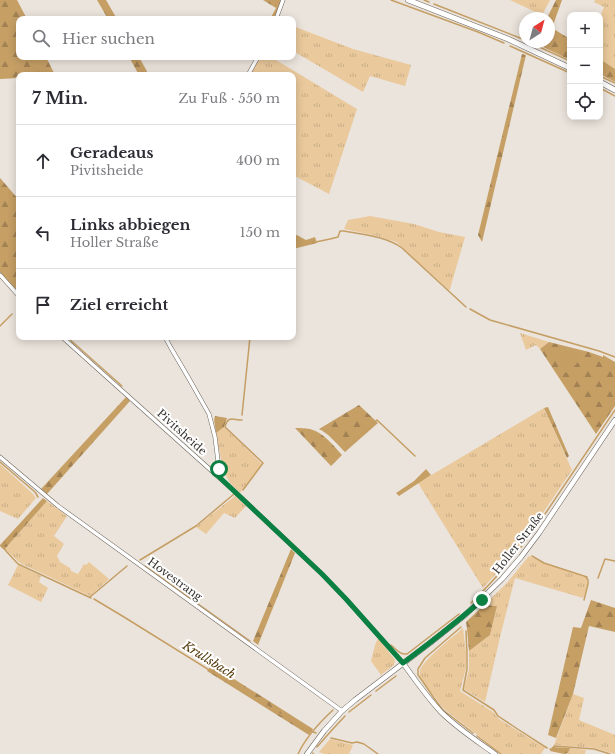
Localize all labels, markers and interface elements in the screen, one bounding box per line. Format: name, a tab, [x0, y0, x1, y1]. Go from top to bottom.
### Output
north arrow	[519, 12, 555, 48]
map controls	[567, 12, 603, 120]
button: +	[567, 12, 603, 48]
search box	[16, 16, 296, 60]
icon: search	[30, 27, 52, 49]
text: Hier suchen	[62, 29, 155, 48]
button: −	[567, 48, 603, 84]
button: locate	[567, 84, 603, 120]
text: 7 Min.	[32, 88, 88, 109]
text: Zu Fuß · 550 m	[178, 90, 280, 107]
text: Geradeaus	[70, 143, 153, 162]
icon: ahead	[32, 150, 54, 172]
text: 400 m	[236, 152, 280, 169]
text: Pivitsheide	[70, 162, 144, 179]
text: Links abbiegen	[70, 215, 190, 234]
icon: left	[32, 222, 54, 244]
text: 150 m	[240, 224, 280, 241]
text: Holler Straße	[70, 234, 159, 251]
icon: arrive	[32, 294, 54, 316]
text: Ziel erreicht	[70, 295, 168, 314]
street label: Pivitsheide	[154, 406, 210, 458]
route start	[210, 460, 228, 478]
street label: Holler Straße	[489, 509, 547, 577]
street label: Hovestrang	[145, 554, 205, 604]
route end	[473, 591, 491, 609]
water label: Krullsbach	[179, 637, 238, 682]

